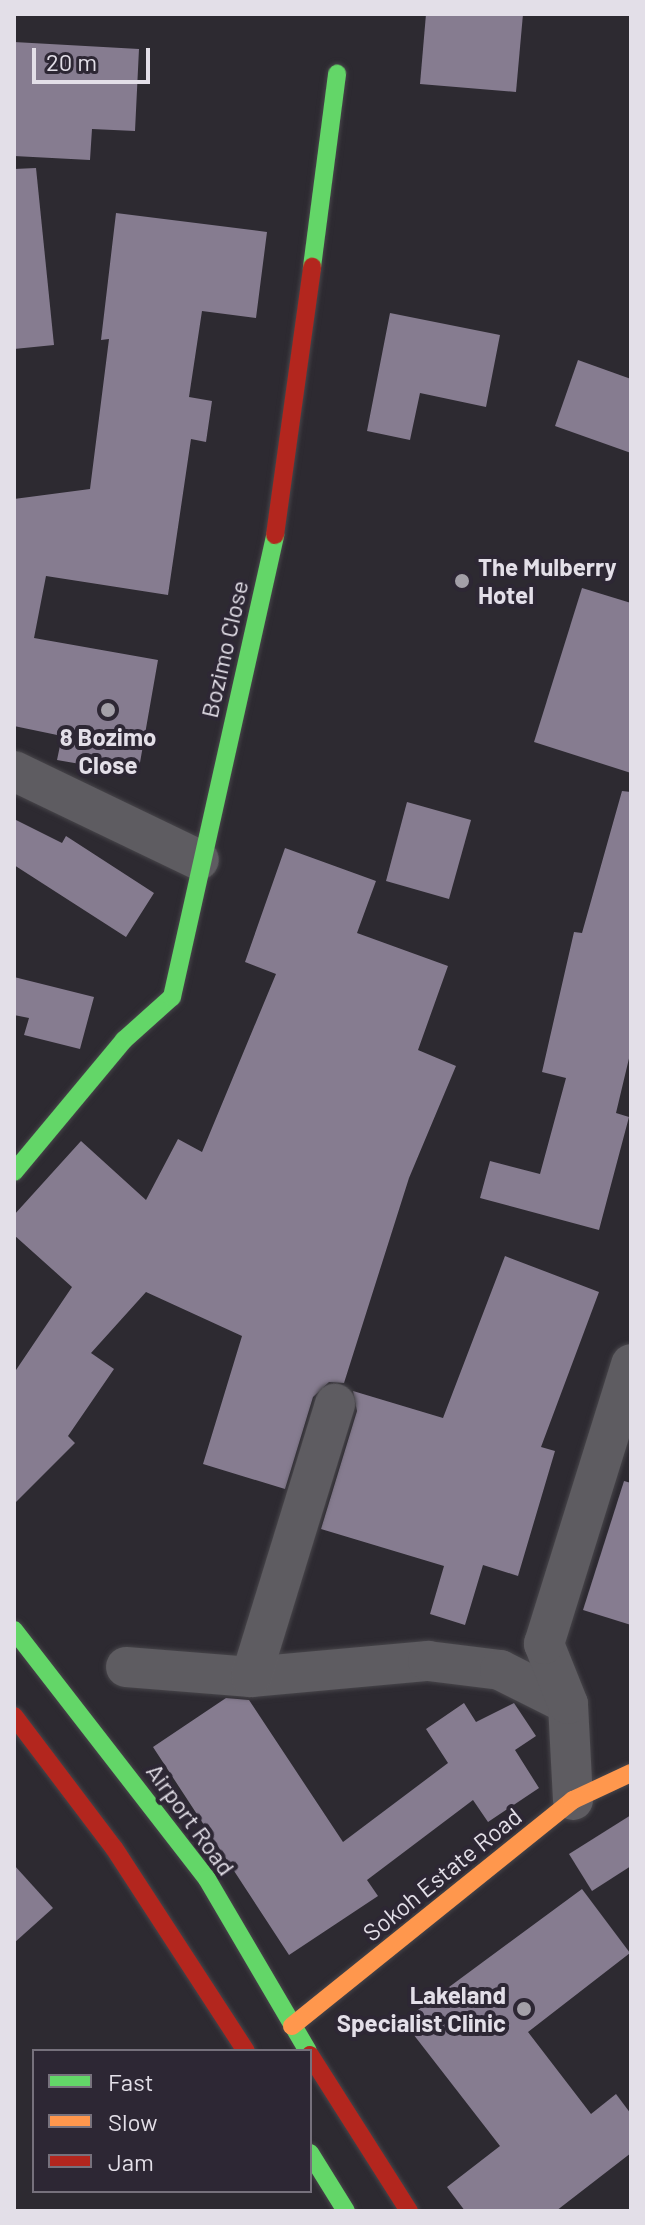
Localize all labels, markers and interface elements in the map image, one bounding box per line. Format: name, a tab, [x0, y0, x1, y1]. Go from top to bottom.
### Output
scale bar	[36, 32, 154, 82]
text: 20 m	[46, 47, 97, 76]
place label: The Mulberry Hotel	[478, 553, 617, 609]
marker: The Mulberry Hotel	[453, 572, 471, 590]
street label: Bozimo Close	[194, 578, 254, 720]
marker: 8 Bozimo Close	[99, 701, 117, 719]
place label: 8 Bozimo Close	[60, 723, 156, 779]
street label: Airport Road	[141, 1757, 241, 1881]
street label: Sokoh Estate Road	[357, 1801, 527, 1947]
place label: Lakeland Specialist Clinic	[337, 1981, 506, 2037]
marker: Lakeland Specialist Clinic	[513, 1998, 535, 2020]
legend	[32, 2049, 312, 2193]
text: Fast	[108, 2067, 153, 2096]
text: Slow	[108, 2107, 157, 2136]
text: Jam	[108, 2147, 154, 2176]

